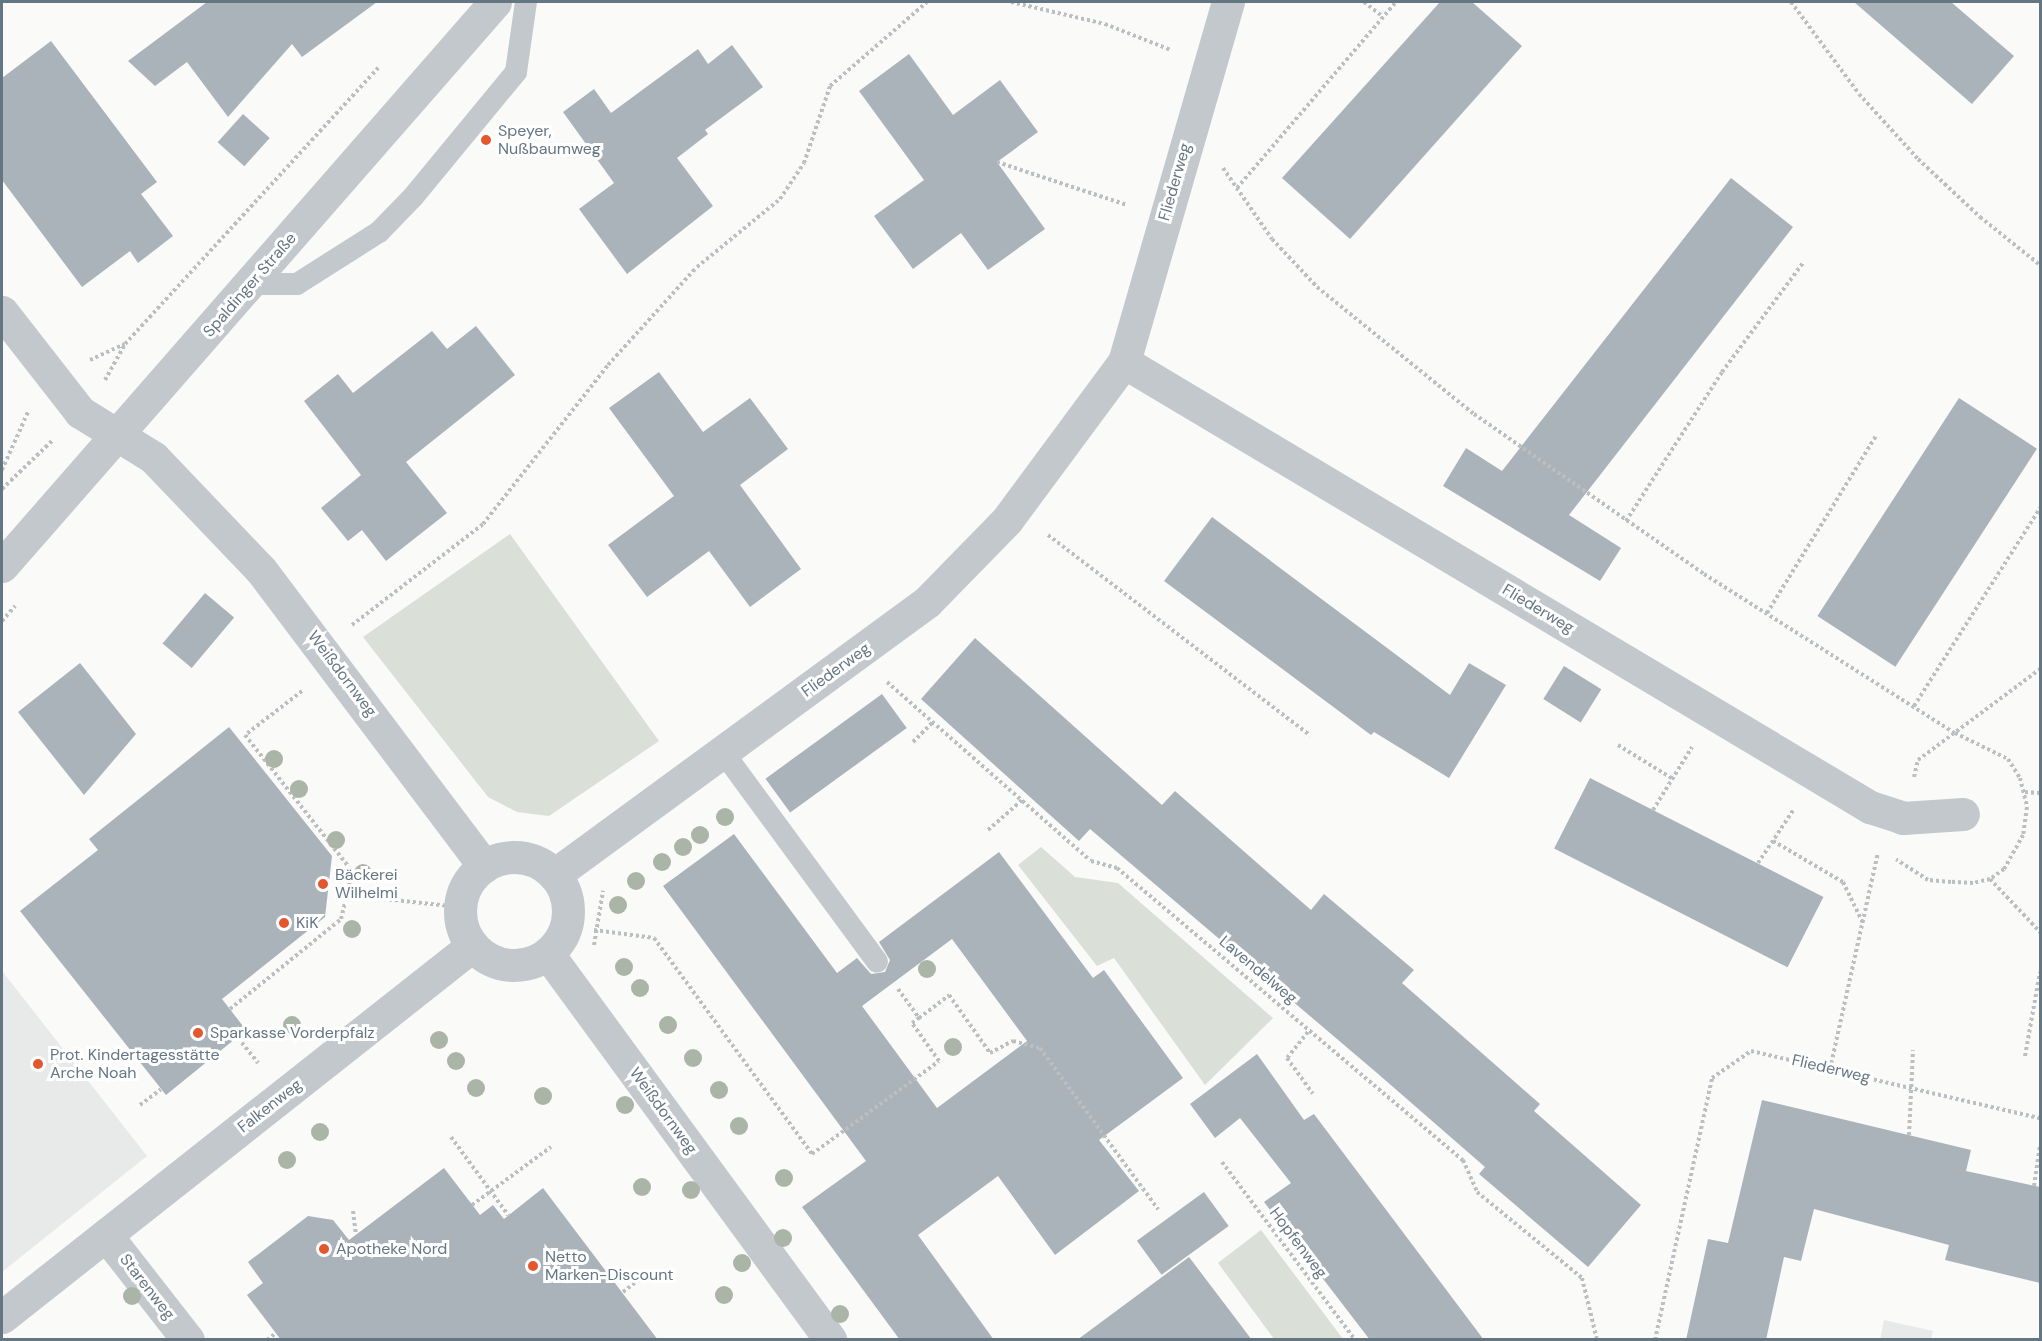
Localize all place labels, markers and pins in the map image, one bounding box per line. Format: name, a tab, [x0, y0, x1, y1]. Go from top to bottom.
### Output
place label: Speyer, Nußbaumweg	[498, 121, 601, 159]
marker: Speyer, Nußbaumweg	[479, 133, 493, 147]
place label: Bäckerei Wilhelmi	[335, 865, 398, 903]
marker: Bäckerei Wilhelmi	[316, 877, 330, 891]
place label: KiK	[296, 913, 319, 933]
marker: KiK	[277, 916, 291, 930]
place label: Sparkasse Vorderpfalz	[210, 1023, 375, 1043]
marker: Sparkasse Vorderpfalz	[191, 1026, 205, 1040]
place label: Prot. Kindertagesstätte Arche Noah	[50, 1045, 220, 1083]
marker: Prot. Kindertagesstätte Arche Noah	[31, 1057, 45, 1071]
place label: Apotheke Nord	[336, 1239, 447, 1259]
marker: Apotheke Nord	[317, 1242, 331, 1256]
place label: Netto Marken-Discount	[545, 1247, 674, 1285]
marker: Netto Marken-Discount	[526, 1259, 540, 1273]

